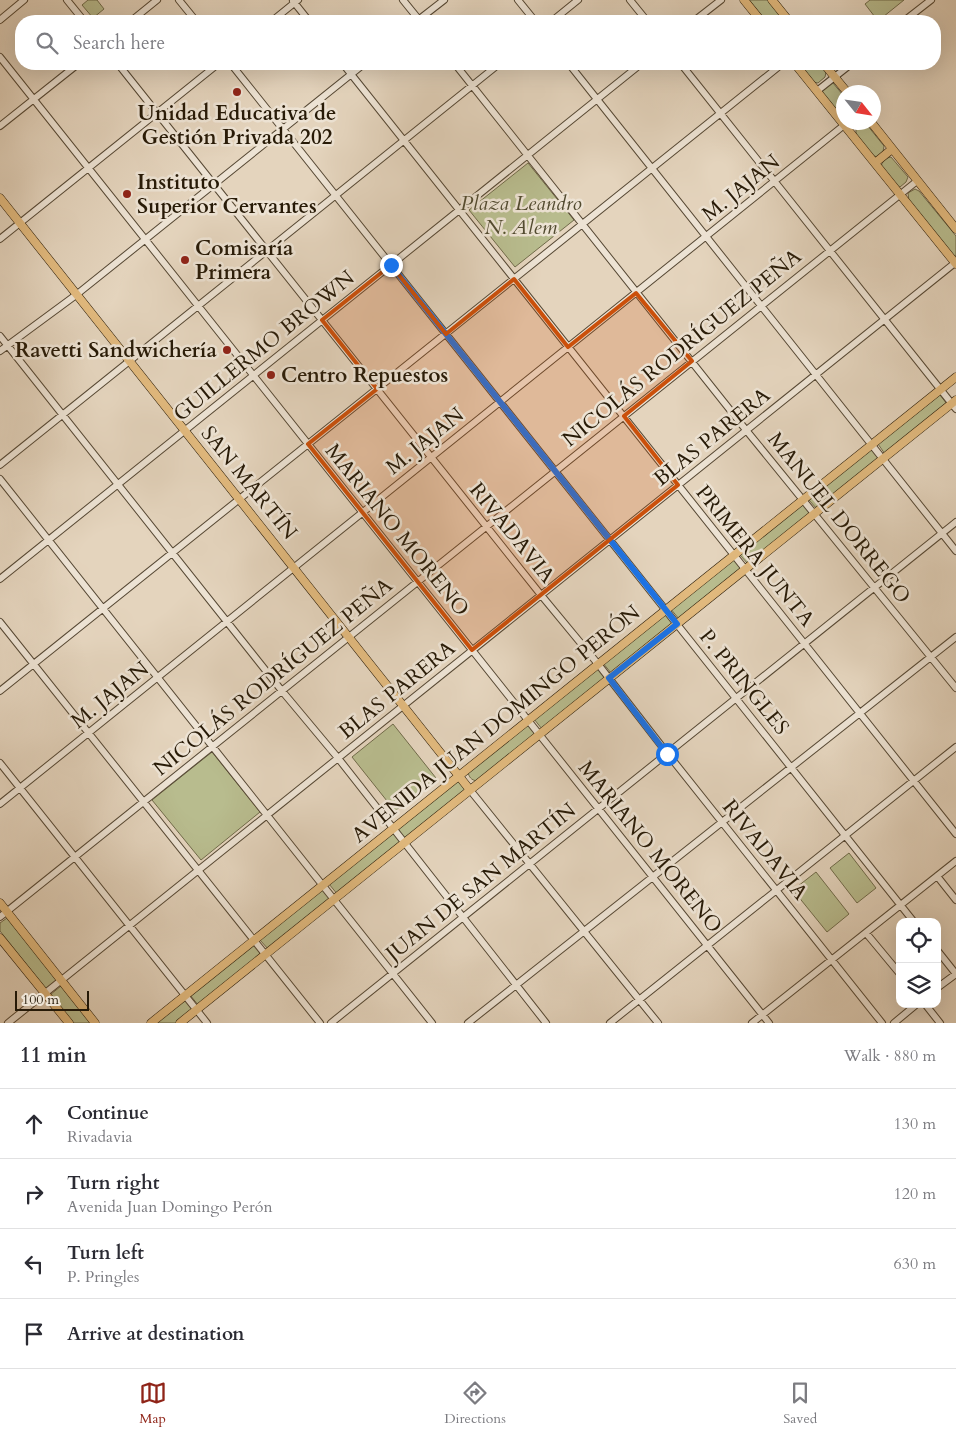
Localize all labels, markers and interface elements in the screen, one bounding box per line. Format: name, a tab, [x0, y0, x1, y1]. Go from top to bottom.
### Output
search box	[15, 15, 941, 70]
icon: search	[33, 29, 61, 57]
text: Search here	[73, 30, 165, 56]
north arrow	[836, 85, 881, 130]
marker: Unidad Educativa de Gestión Privada 202	[231, 86, 243, 98]
place label: Unidad Educativa de Gestión Privada 202	[138, 99, 336, 152]
street label: M. JAJAN	[696, 147, 786, 228]
place label: Instituto Superior Cervantes	[137, 168, 317, 221]
marker: Instituto Superior Cervantes	[121, 188, 133, 200]
park label: Plaza Leandro N. Alem	[460, 189, 582, 242]
place label: Comisaría Primera	[195, 234, 294, 287]
street label: NICOLÁS RODRÍGUEZ PEÑA	[556, 241, 808, 454]
marker: Comisaría Primera	[179, 254, 191, 266]
route end	[380, 254, 403, 277]
street label: GUILLERMO BROWN	[167, 264, 361, 428]
place label: Ravetti Sandwichería	[15, 336, 218, 365]
marker: Ravetti Sandwichería	[221, 344, 233, 356]
place label: Centro Repuestos	[281, 361, 448, 390]
marker: Centro Repuestos	[265, 369, 277, 381]
street label: BLAS PARERA	[648, 381, 777, 493]
street label: M. JAJAN	[380, 400, 470, 481]
street label: SAN MARTÍN	[194, 420, 304, 546]
street label: MANUEL DORREGO	[761, 426, 917, 610]
street label: MARIANO MORENO	[318, 437, 476, 623]
street label: RIVADAVIA	[462, 477, 562, 589]
street label: PRIMERA JUNTA	[689, 479, 821, 633]
street label: NICOLÁS RODRÍGUEZ PEÑA	[147, 570, 399, 783]
street label: AVENIDA JUAN DOMINGO PERÓN	[345, 598, 646, 850]
street label: P. PRINGLES	[692, 623, 796, 741]
street label: BLAS PARERA	[333, 634, 462, 746]
street label: M. JAJAN	[65, 654, 155, 735]
route start	[656, 743, 679, 766]
street label: MARIANO MORENO	[571, 754, 729, 940]
street label: RIVADAVIA	[715, 794, 815, 906]
street label: JUAN DE SAN MARTÍN	[377, 796, 582, 970]
map controls	[896, 918, 941, 1008]
button: locate	[896, 918, 941, 963]
button: layers	[896, 963, 941, 1008]
scale bar	[15, 988, 89, 1011]
text: 100 m	[22, 990, 59, 1009]
text: 11 min	[20, 1041, 87, 1070]
text: Walk · 880 m	[844, 1045, 936, 1067]
text: Continue	[67, 1100, 149, 1126]
icon: ahead	[20, 1110, 48, 1138]
text: 130 m	[894, 1113, 936, 1135]
text: Rivadavia	[67, 1126, 133, 1148]
text: Turn right	[67, 1170, 159, 1196]
icon: right	[20, 1180, 48, 1208]
text: 120 m	[894, 1183, 936, 1205]
text: Avenida Juan Domingo Perón	[67, 1196, 273, 1218]
text: Turn left	[67, 1240, 144, 1266]
icon: left	[20, 1250, 48, 1278]
text: 630 m	[894, 1253, 936, 1275]
text: P. Pringles	[67, 1266, 139, 1288]
icon: arrive	[20, 1320, 48, 1348]
text: Arrive at destination	[67, 1321, 244, 1347]
tab: Map	[139, 1379, 167, 1428]
tab: Directions	[444, 1379, 506, 1428]
tab: Saved	[783, 1379, 817, 1428]

